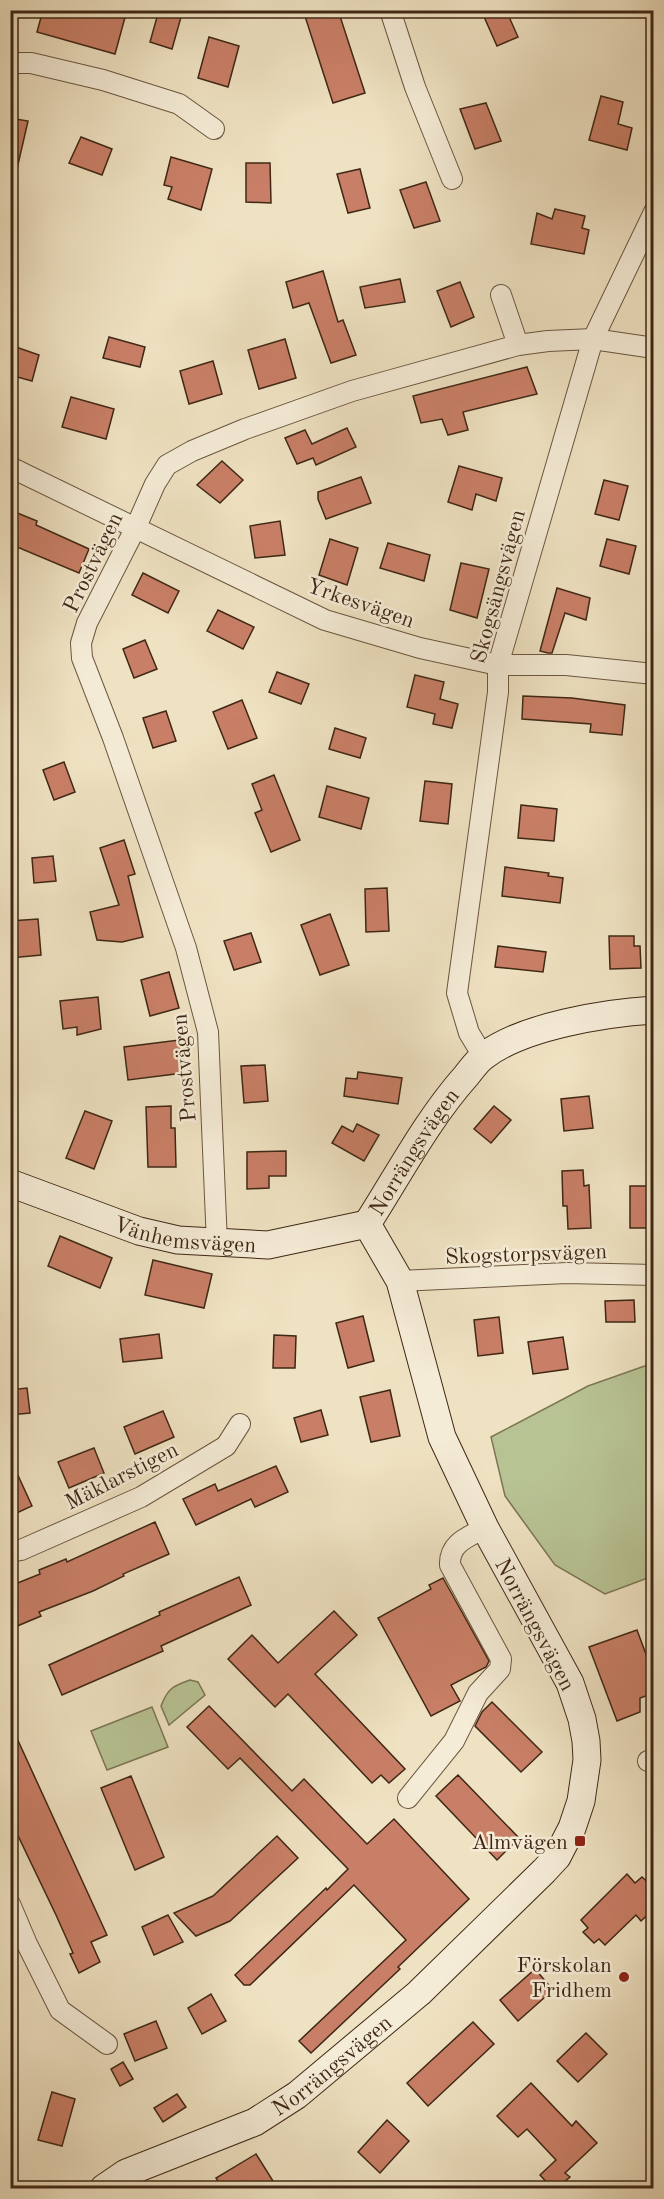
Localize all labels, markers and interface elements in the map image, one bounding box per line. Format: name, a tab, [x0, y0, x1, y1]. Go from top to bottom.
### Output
street label: Skogsängsvägen	[468, 507, 530, 666]
street label: Prostvägen	[60, 509, 128, 616]
street label: Yrkesvägen	[304, 575, 417, 633]
street label: Prostvägen	[169, 1013, 201, 1123]
street label: Norrängsvägen	[366, 1085, 464, 1220]
street label: Vänhemsvägen	[110, 1214, 257, 1257]
street label: Skogstorpsvägen	[445, 1241, 608, 1269]
street label: Mäklarstigen	[62, 1439, 182, 1515]
street label: Norrängsvägen	[490, 1555, 578, 1695]
place label: Almvägen	[471, 1832, 568, 1854]
marker: Almvägen	[573, 1834, 587, 1848]
place label: Förskolan Fridhem	[517, 1955, 612, 2002]
marker: Förskolan Fridhem	[617, 1970, 631, 1984]
street label: Norrängsvägen	[269, 2012, 397, 2121]

